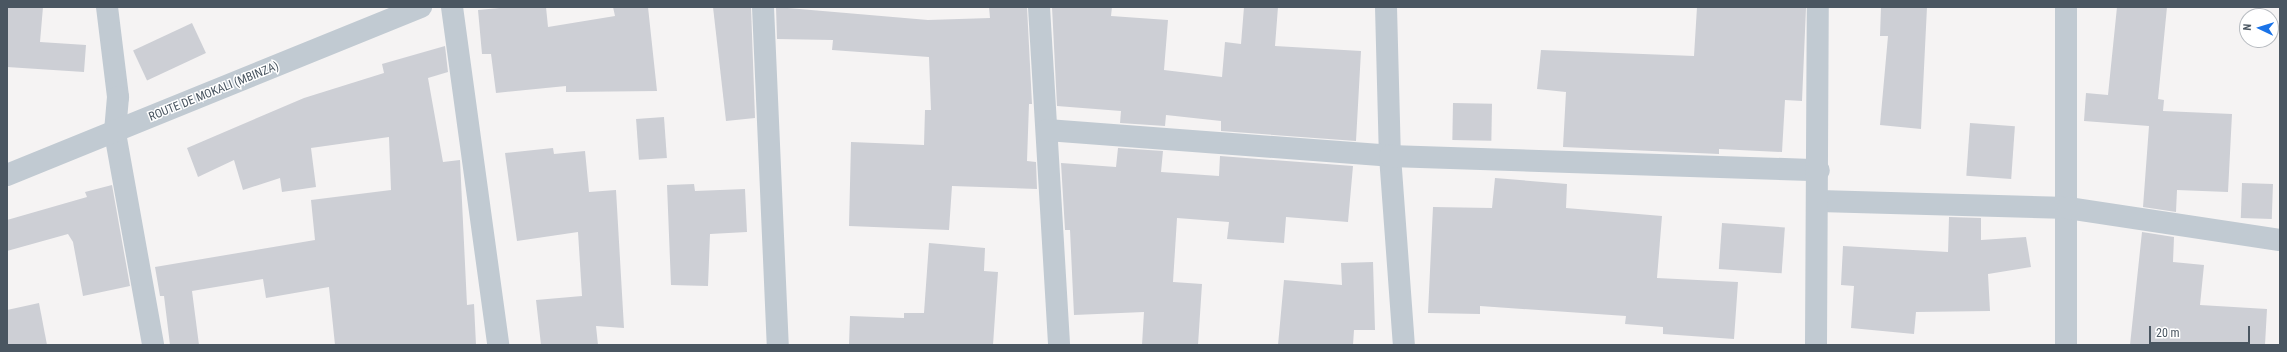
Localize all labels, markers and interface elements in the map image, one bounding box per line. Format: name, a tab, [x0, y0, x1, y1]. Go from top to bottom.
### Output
north arrow	[2239, 8, 2279, 48]
text: N	[2241, 23, 2254, 31]
street label: ROUTE DE MOKALI (MBINZA)	[147, 59, 281, 125]
scale bar	[2151, 318, 2252, 344]
text: 20 m	[2156, 326, 2180, 340]

